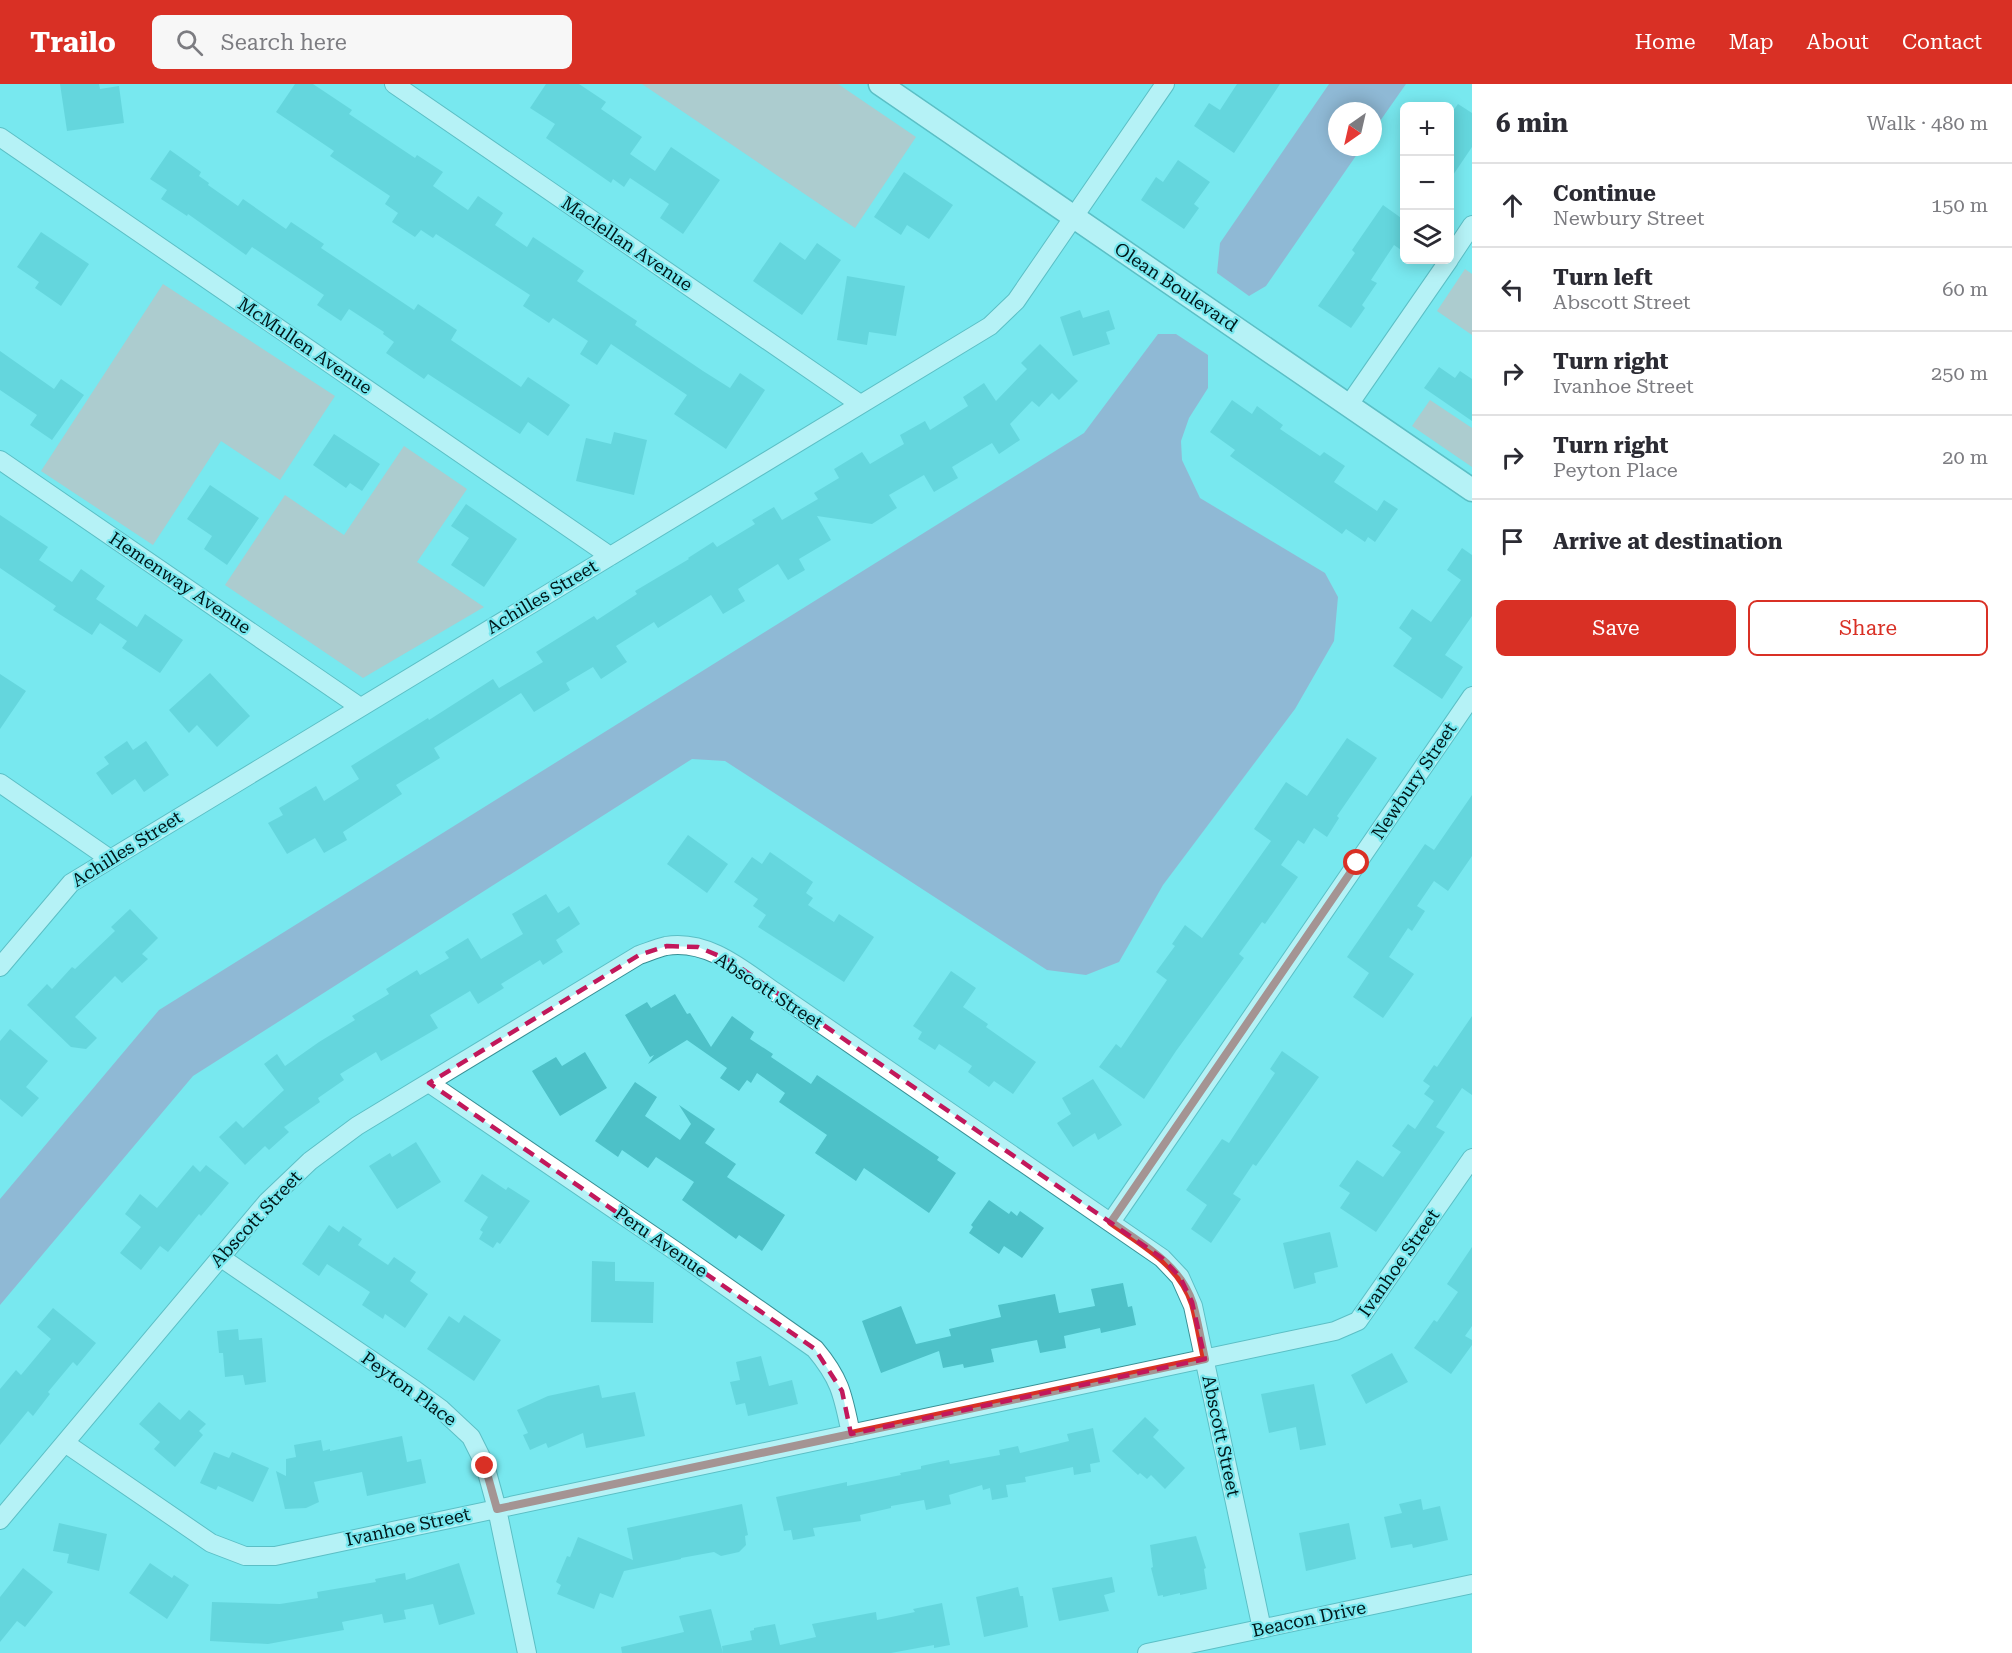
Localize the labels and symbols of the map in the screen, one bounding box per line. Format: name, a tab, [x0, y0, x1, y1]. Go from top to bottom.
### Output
north arrow	[1328, 102, 1382, 156]
street label: Maclellan Avenue	[558, 192, 697, 295]
street label: Olean Boulevard	[1111, 238, 1242, 336]
street label: McMullen Avenue	[234, 293, 376, 398]
street label: Hemenway Avenue	[106, 527, 255, 638]
street label: Achilles Street	[482, 555, 601, 638]
street label: Newbury Street	[1367, 718, 1461, 843]
street label: Achilles Street	[68, 806, 186, 891]
route start	[1343, 849, 1369, 875]
street label: Abscott Street	[712, 948, 827, 1033]
street label: Abscott Street	[206, 1166, 306, 1271]
street label: Peru Avenue	[611, 1202, 712, 1281]
street label: Ivanhoe Street	[1354, 1205, 1444, 1321]
street label: Peyton Place	[358, 1347, 461, 1430]
street label: Abscott Street	[1198, 1373, 1245, 1499]
route end	[471, 1452, 497, 1478]
street label: Ivanhoe Street	[344, 1503, 472, 1550]
street label: Beacon Drive	[1250, 1596, 1368, 1641]

